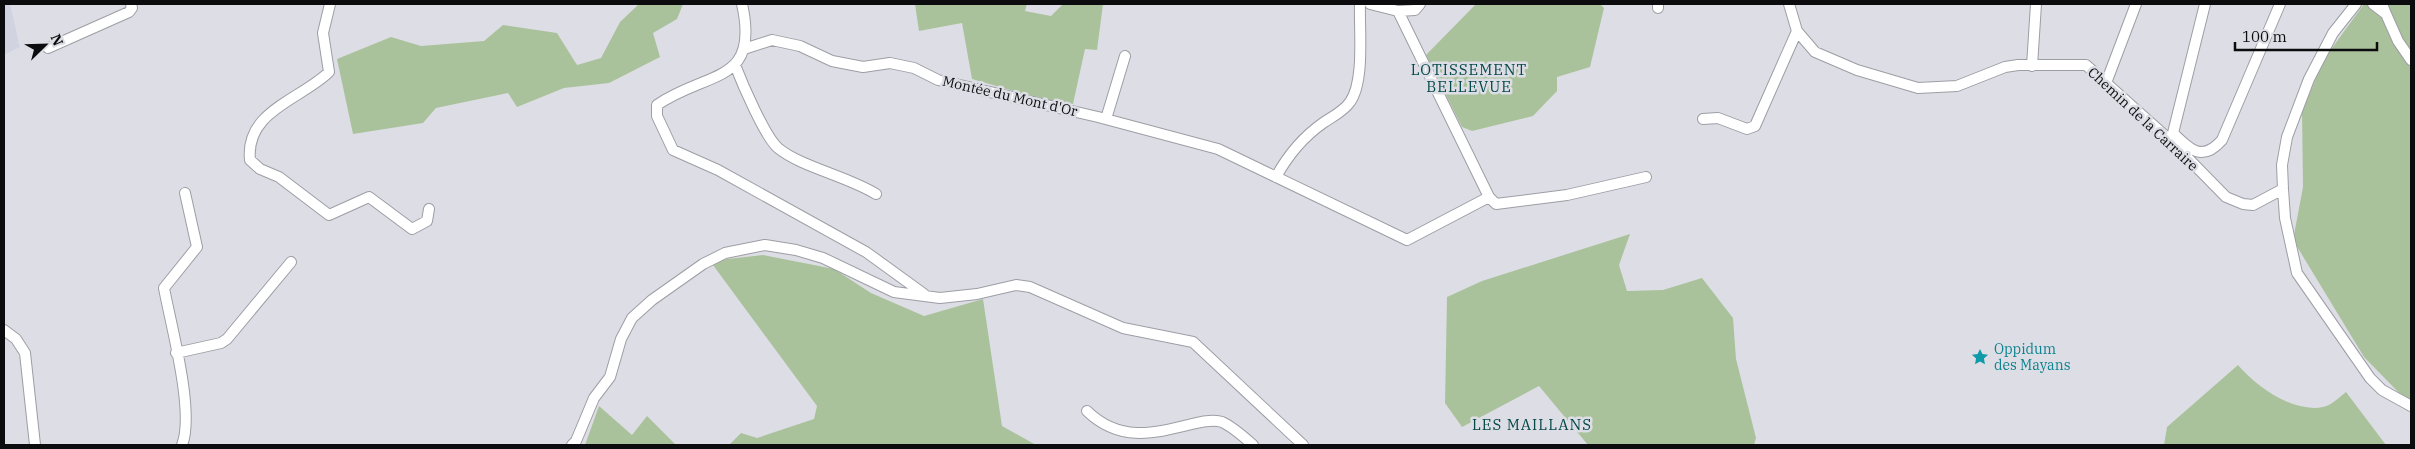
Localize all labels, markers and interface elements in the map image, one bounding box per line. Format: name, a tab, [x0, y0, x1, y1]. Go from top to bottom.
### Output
north arrow	[20, 20, 70, 70]
scale bar	[2235, 20, 2378, 52]
text: 100 m	[2242, 27, 2287, 46]
text: N	[47, 31, 67, 49]
district label: LOTISSEMENT BELLEVUE	[1411, 60, 1527, 96]
street label: Chemin de la Carraire	[2084, 63, 2202, 175]
street label: Montée du Mont d'Or	[941, 72, 1080, 120]
place label: Oppidum des Mayans	[1994, 340, 2071, 374]
place icon: Oppidum des Mayans	[1970, 347, 1990, 367]
district label: LES MAILLANS	[1472, 415, 1592, 434]

